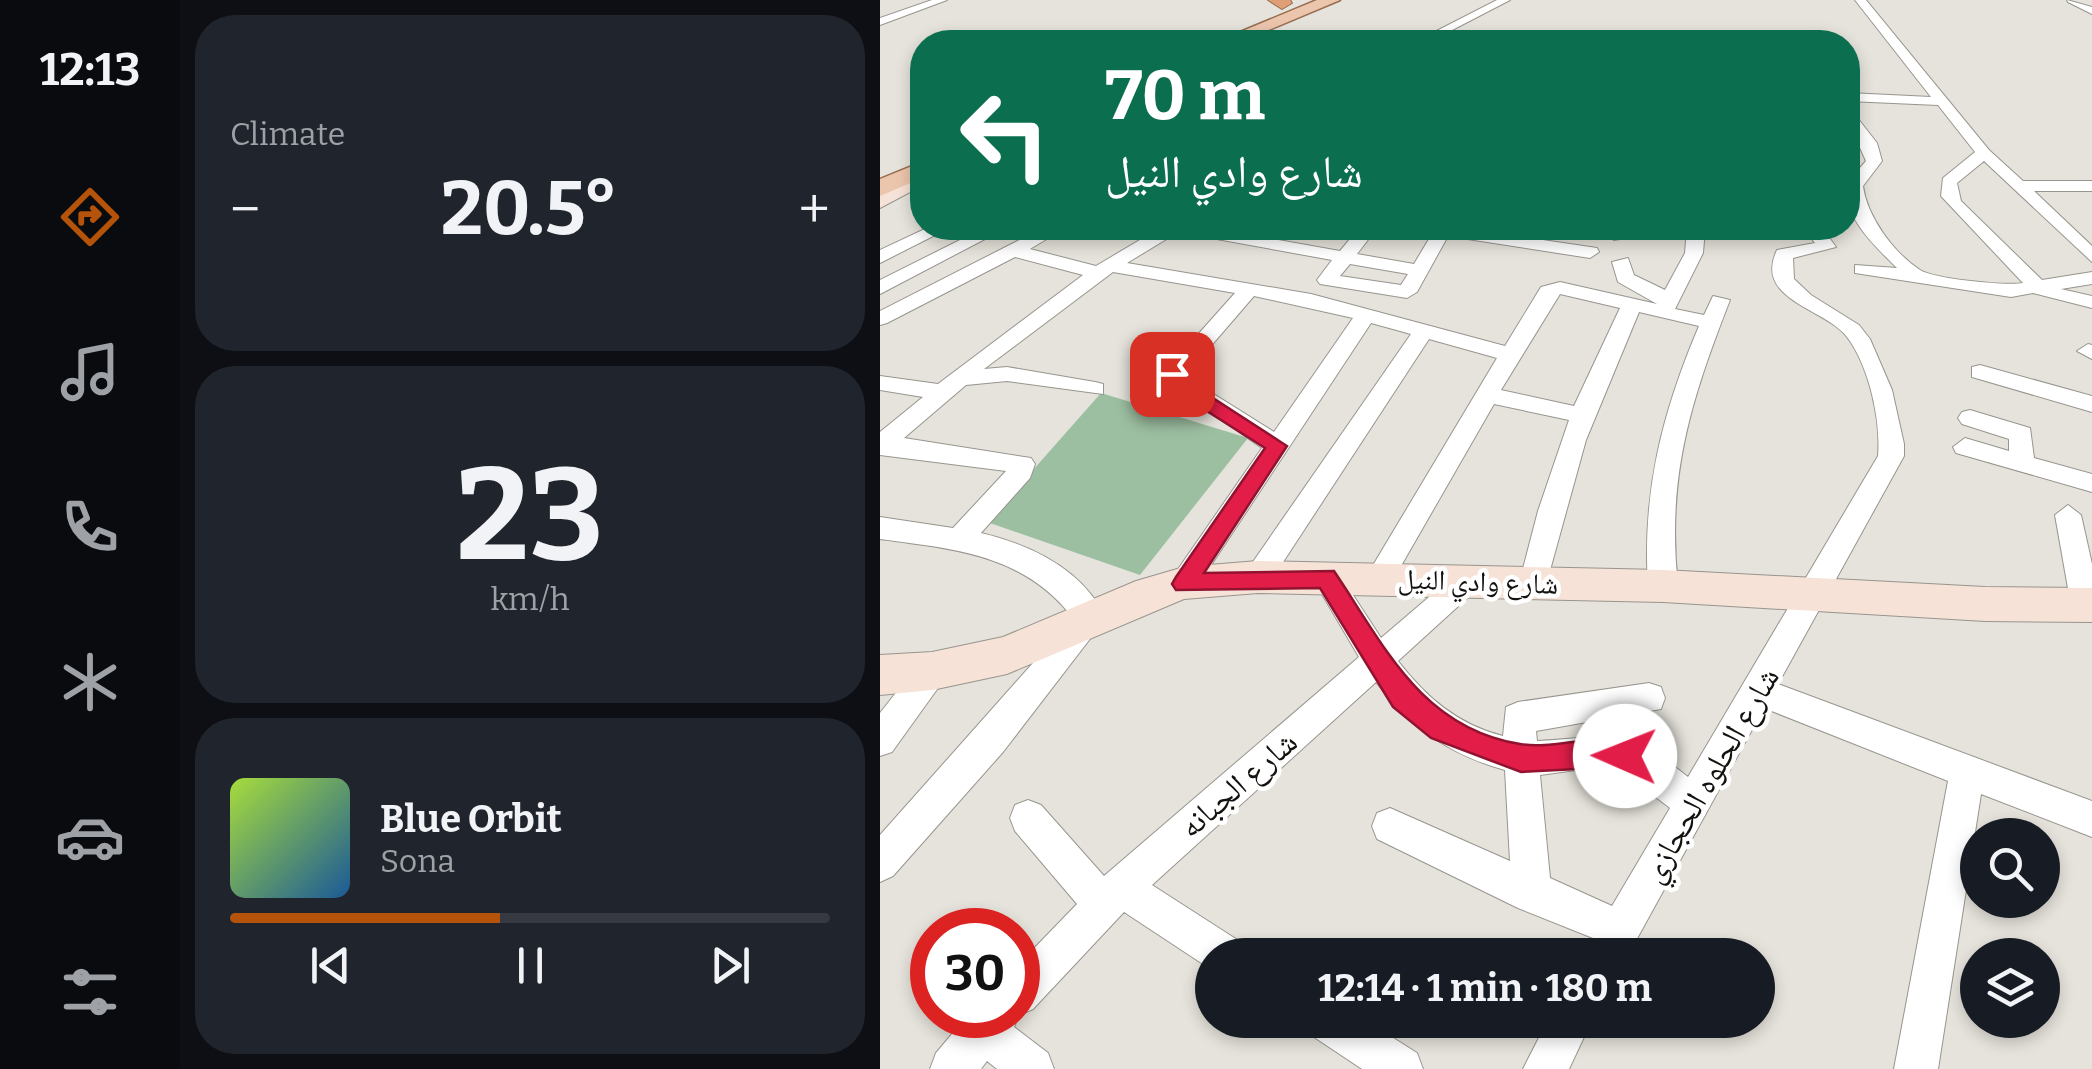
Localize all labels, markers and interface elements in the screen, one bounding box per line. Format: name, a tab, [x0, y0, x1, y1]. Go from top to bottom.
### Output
text: 12:13	[40, 43, 140, 97]
text: 70 m	[1105, 54, 1265, 138]
icon: left	[940, 70, 1070, 200]
text: Climate	[230, 115, 345, 153]
text: شارع وادي النيل	[1105, 145, 1363, 199]
text: 20.5°	[441, 164, 618, 254]
text: −	[230, 177, 260, 243]
text: +	[799, 177, 830, 243]
icon: directions	[55, 182, 125, 252]
pin	[1130, 332, 1215, 417]
icon: music	[55, 337, 125, 407]
icon: arrive	[1145, 347, 1200, 402]
text: 23	[456, 437, 604, 593]
icon: phone	[55, 492, 125, 562]
street label: شارع وادي النيل	[1397, 562, 1559, 607]
text: km/h	[490, 580, 570, 618]
icon: climate	[55, 647, 125, 717]
street label: شارع الحلوه الحجازي	[1633, 661, 1792, 893]
position arrow	[1573, 704, 1677, 808]
street label: شارع الجبانه	[1171, 723, 1305, 846]
text: Blue Orbit	[380, 796, 562, 842]
icon: car	[55, 802, 125, 872]
map controls	[1960, 818, 2060, 1038]
button: search	[1960, 818, 2060, 918]
text: Sona	[380, 842, 455, 880]
speed limit sign: 30	[910, 908, 1040, 1038]
icon: previous	[303, 938, 358, 993]
icon: pause	[503, 938, 558, 993]
icon: next	[703, 938, 758, 993]
button: layers	[1960, 938, 2060, 1038]
icon: filters	[55, 957, 125, 1027]
text: 12:14 · 1 min · 180 m	[1318, 965, 1652, 1011]

